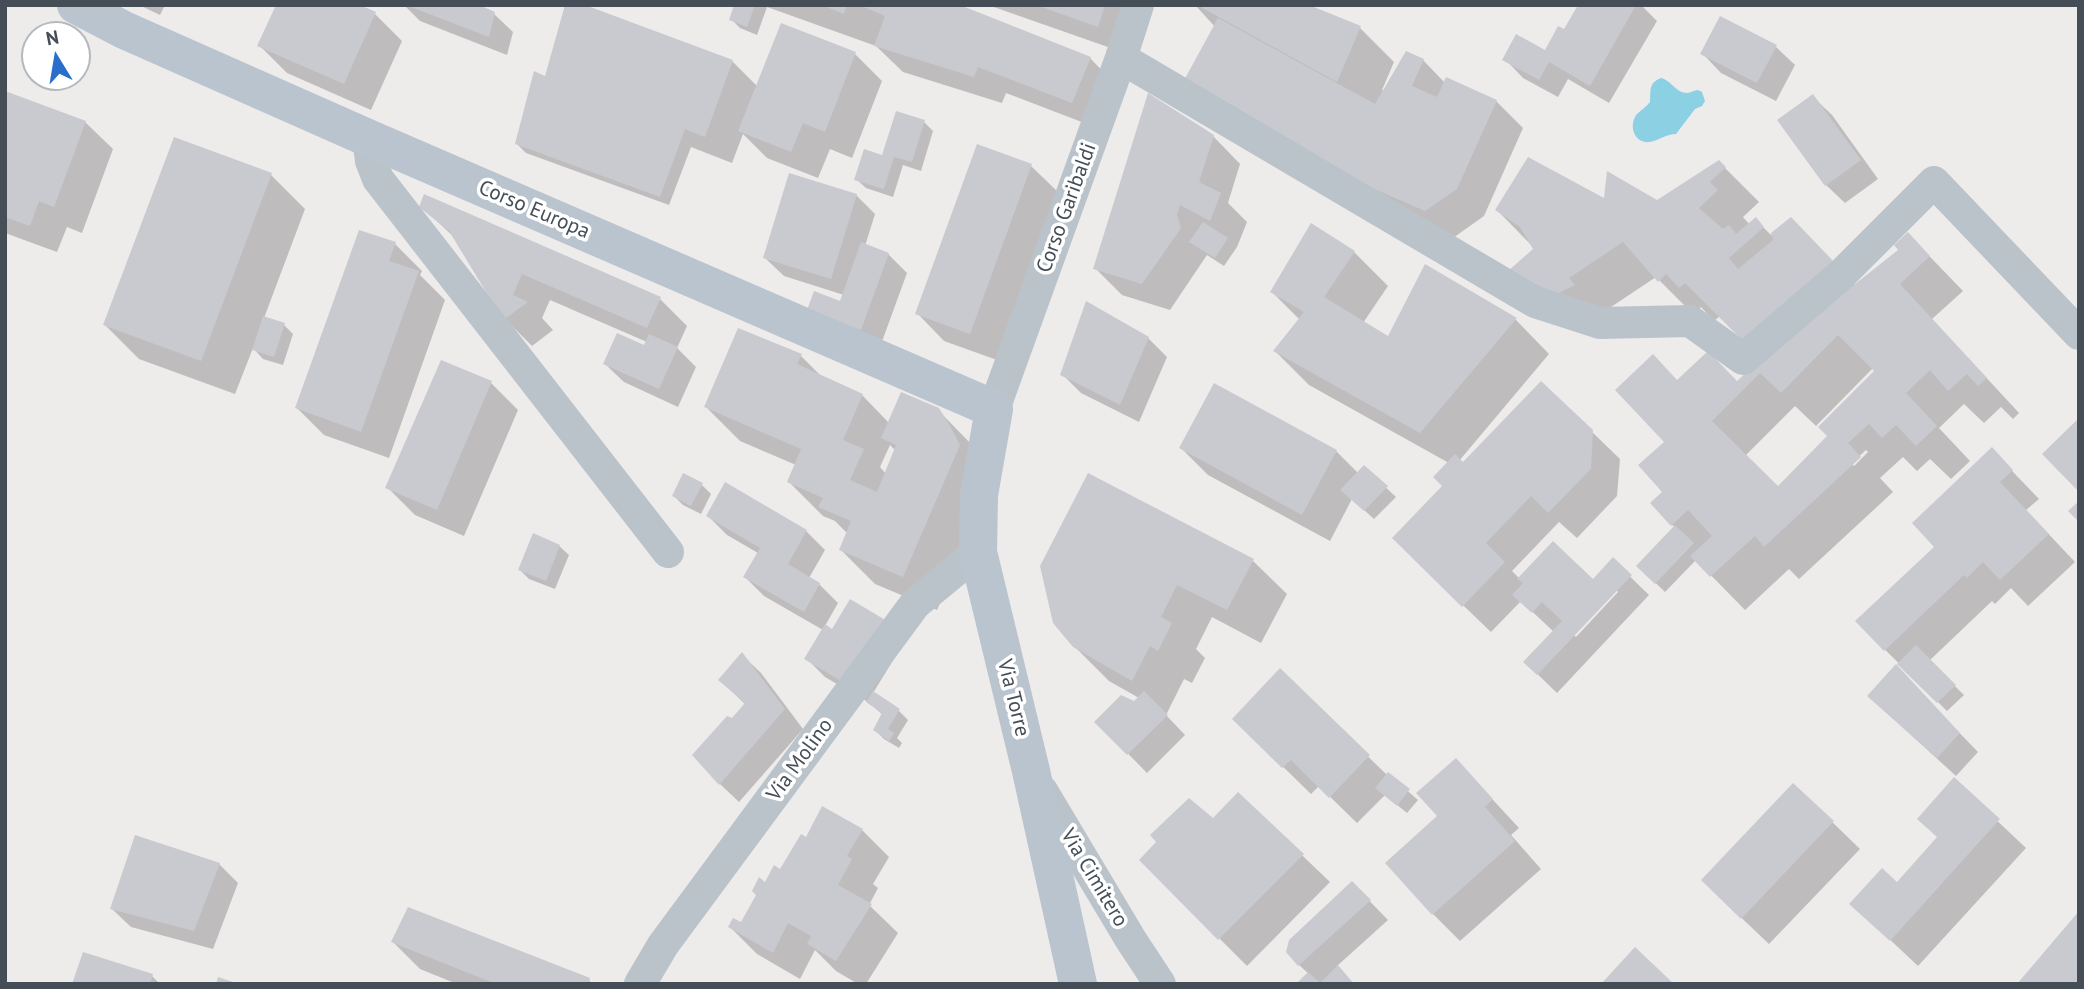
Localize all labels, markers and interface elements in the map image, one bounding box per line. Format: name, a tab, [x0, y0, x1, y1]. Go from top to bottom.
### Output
north arrow	[21, 21, 91, 91]
text: N	[44, 24, 61, 50]
street label: Corso Garibaldi	[1032, 140, 1102, 276]
street label: Corso Europa	[475, 175, 593, 245]
street label: Via Torre	[991, 657, 1035, 739]
street label: Via Molino	[762, 714, 838, 806]
street label: Via Cimitero	[1055, 824, 1133, 932]

